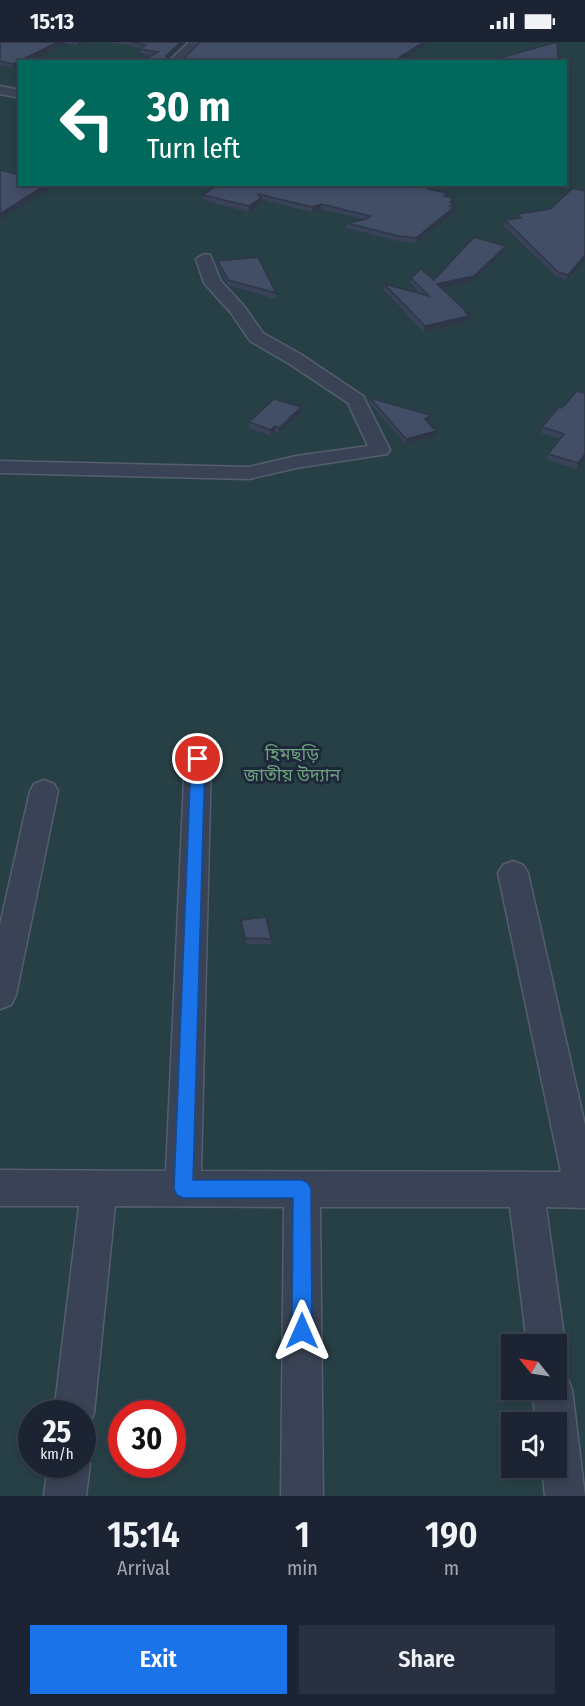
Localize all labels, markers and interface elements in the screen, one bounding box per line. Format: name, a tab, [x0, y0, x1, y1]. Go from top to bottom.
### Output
text: 15:13	[30, 8, 74, 35]
text: 30 m	[147, 82, 231, 132]
icon: left	[48, 84, 126, 162]
text: Turn left	[147, 133, 240, 165]
pin	[172, 733, 223, 784]
icon: arrive	[181, 742, 214, 775]
park label: হিমছড়ি জাতীয় উদ্যান	[243, 743, 341, 786]
position arrow	[270, 1299, 334, 1363]
north arrow	[501, 1334, 567, 1400]
map controls	[501, 1334, 567, 1478]
speed limit sign: 30	[108, 1400, 186, 1478]
button: sound	[501, 1412, 567, 1478]
text: 25	[43, 1414, 71, 1450]
text: km/h	[40, 1445, 74, 1463]
text: 15:14	[107, 1513, 180, 1557]
text: 1	[295, 1513, 310, 1557]
text: 190	[425, 1513, 478, 1557]
text: Arrival	[117, 1556, 170, 1580]
text: min	[287, 1556, 318, 1580]
text: m	[444, 1556, 459, 1580]
button: Exit	[30, 1625, 287, 1694]
button: Share	[299, 1625, 555, 1694]

